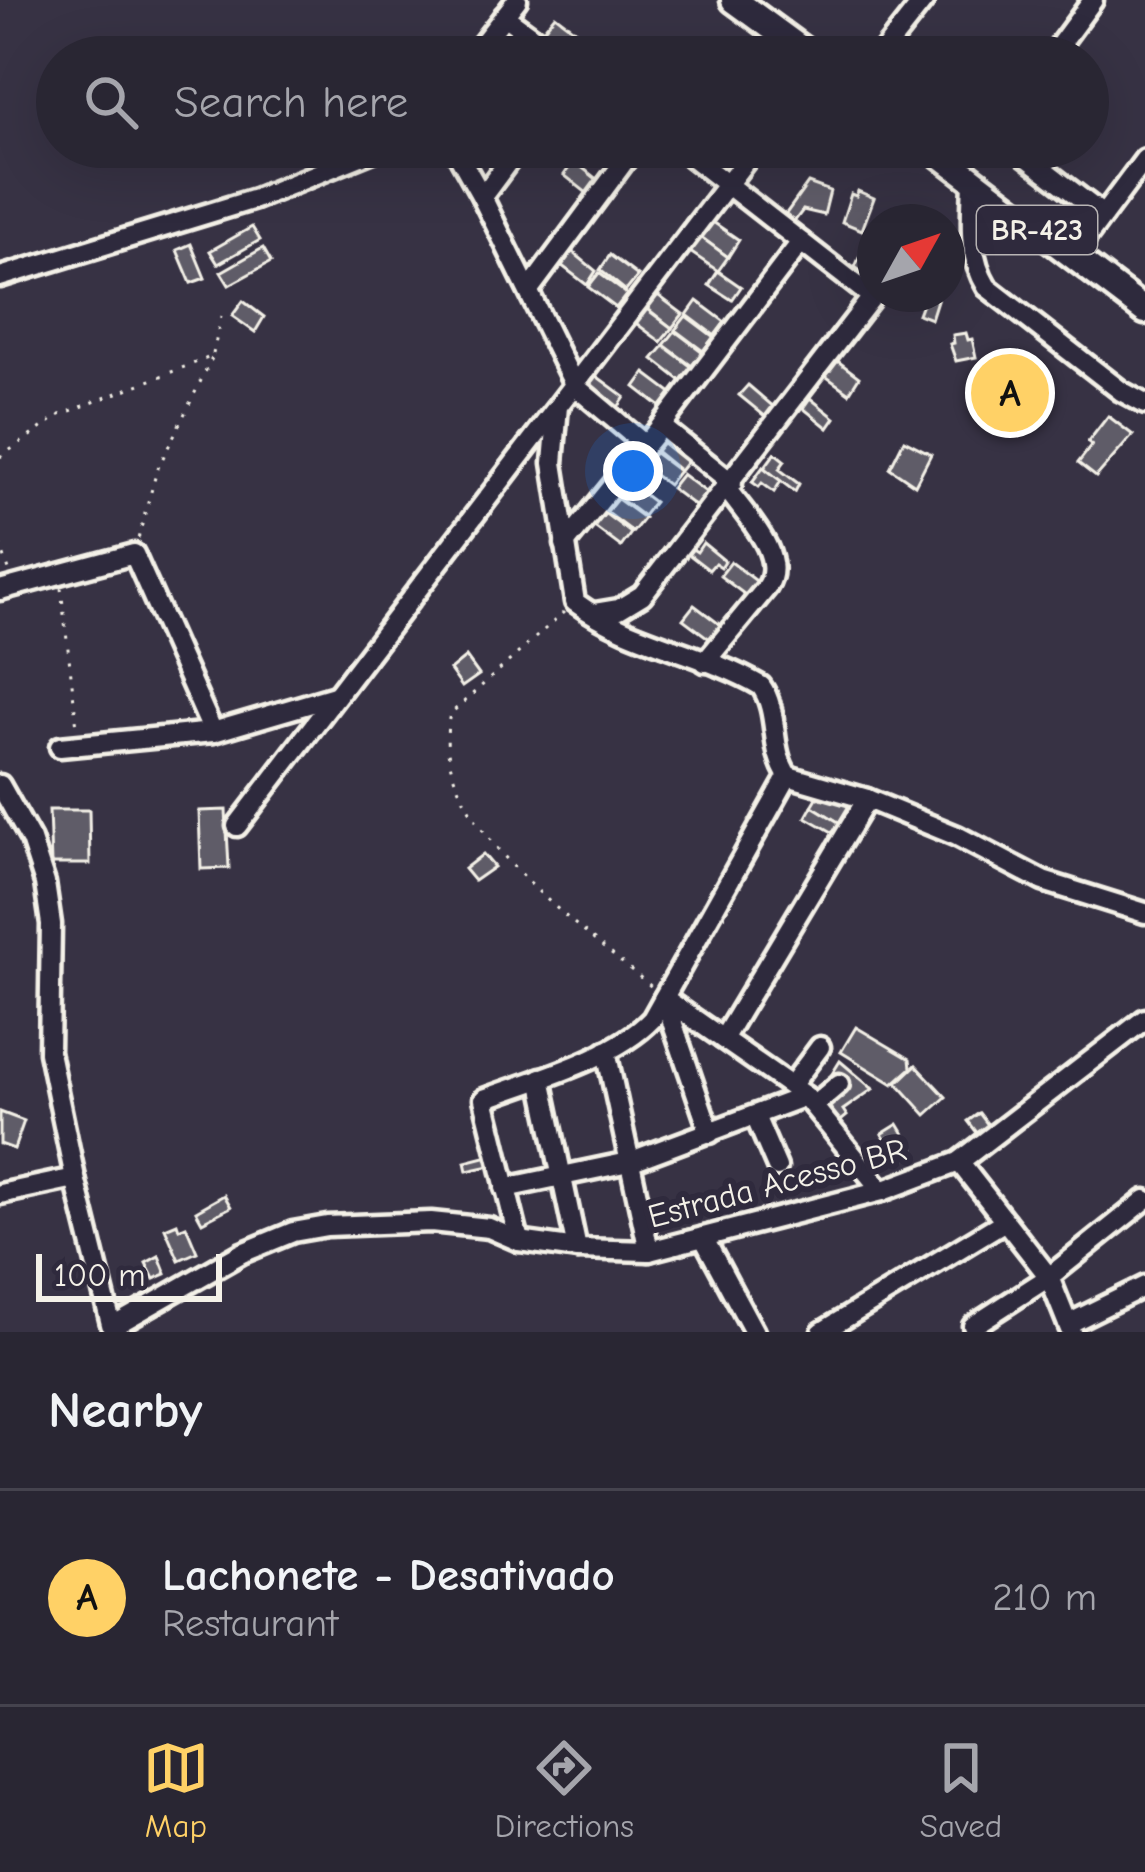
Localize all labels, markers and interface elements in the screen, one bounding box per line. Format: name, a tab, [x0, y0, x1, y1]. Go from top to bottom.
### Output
search box	[36, 36, 1109, 168]
icon: search	[78, 69, 144, 135]
text: Search here	[174, 76, 408, 128]
north arrow	[857, 204, 965, 312]
road number: BR-423	[977, 206, 1097, 254]
pin: A	[971, 348, 1049, 438]
your location	[603, 441, 663, 501]
street label: Estrada Acesso BR	[644, 1130, 910, 1236]
scale bar	[36, 1248, 222, 1301]
text: 100 m	[54, 1256, 146, 1294]
text: Nearby	[48, 1381, 202, 1440]
text: Lachonete - Desativado	[162, 1549, 615, 1601]
text: A	[76, 1575, 98, 1620]
text: 210 m	[992, 1575, 1097, 1620]
text: Restaurant	[162, 1601, 338, 1646]
tab: Map	[143, 1735, 209, 1845]
tab: Directions	[495, 1735, 634, 1845]
tab: Saved	[920, 1735, 1002, 1845]

